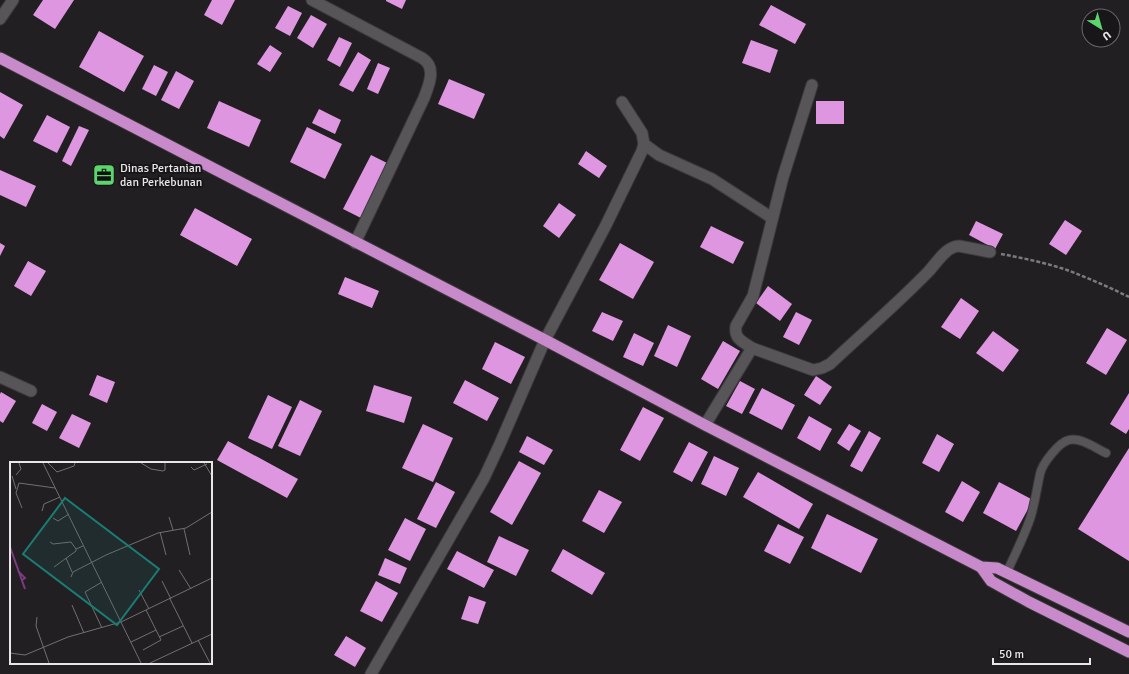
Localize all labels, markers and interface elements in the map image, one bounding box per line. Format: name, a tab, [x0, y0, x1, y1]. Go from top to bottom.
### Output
north arrow	[1081, 8, 1121, 48]
text: U	[1100, 28, 1114, 43]
place label: Dinas Pertanian dan Perkebunan	[120, 161, 202, 190]
office icon: Dinas Pertanian dan Perkebunan	[91, 162, 117, 188]
inset map	[10, 462, 212, 664]
scale bar	[993, 640, 1090, 666]
text: 50 m	[999, 647, 1024, 662]

